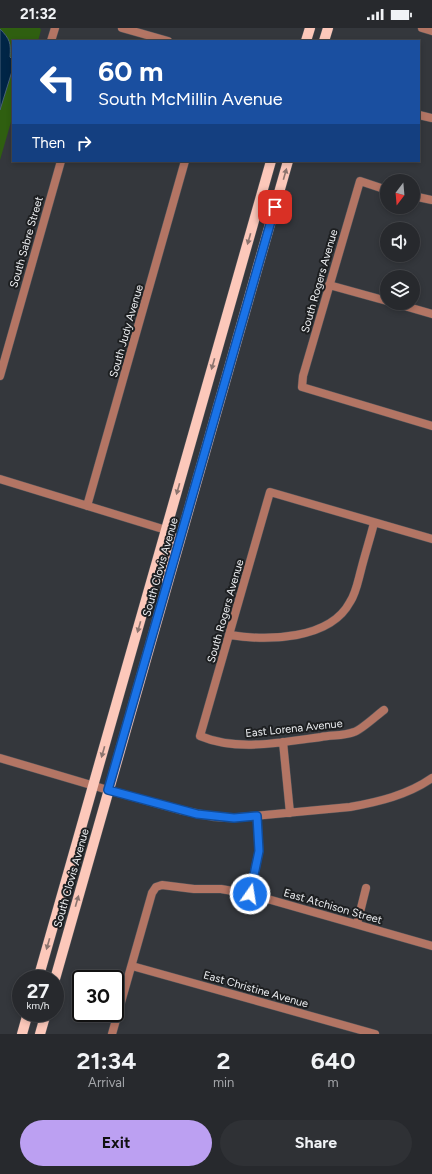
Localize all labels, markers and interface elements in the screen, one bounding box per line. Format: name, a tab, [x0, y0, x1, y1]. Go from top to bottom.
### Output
text: 21:32	[20, 5, 57, 23]
text: 60 m	[98, 54, 163, 88]
icon: left	[32, 56, 84, 108]
text: South McMillin Avenue	[98, 88, 283, 110]
icon: right	[73, 132, 95, 154]
text: Then	[32, 134, 65, 152]
one-way arrow	[282, 167, 288, 179]
north arrow	[380, 174, 420, 214]
map controls	[380, 174, 420, 310]
pin	[258, 190, 292, 224]
street label: South Sabre Street	[7, 195, 46, 289]
icon: arrive	[264, 196, 286, 218]
button: sound	[380, 222, 420, 262]
street label: South Rogers Avenue	[299, 228, 340, 334]
one-way arrow	[246, 233, 252, 245]
button: layers	[380, 270, 420, 310]
street label: South Judy Avenue	[107, 283, 146, 379]
one-way arrow	[210, 358, 216, 370]
one-way arrow	[175, 483, 181, 495]
street label: South Clovis Avenue	[140, 516, 181, 618]
street label: South Rogers Avenue	[205, 558, 246, 664]
one-way arrow	[135, 621, 141, 633]
street label: East Lorena Avenue	[245, 717, 343, 740]
one-way arrow	[99, 746, 105, 758]
street label: South Clovis Avenue	[51, 827, 92, 929]
position arrow	[229, 873, 271, 915]
street label: East Atchison Street	[282, 886, 383, 927]
one-way arrow	[74, 895, 80, 907]
one-way arrow	[45, 938, 51, 950]
street label: East Christine Avenue	[202, 968, 310, 1011]
speed limit sign: 30	[72, 970, 124, 1022]
text: 27	[27, 979, 49, 1003]
text: km/h	[27, 999, 49, 1012]
text: 21:34	[77, 1046, 136, 1075]
text: 2	[217, 1046, 231, 1075]
text: 640	[311, 1046, 355, 1075]
text: Arrival	[88, 1075, 125, 1090]
text: min	[213, 1075, 234, 1090]
text: m	[328, 1075, 339, 1090]
button: Exit	[20, 1120, 212, 1166]
button: Share	[220, 1120, 412, 1166]

